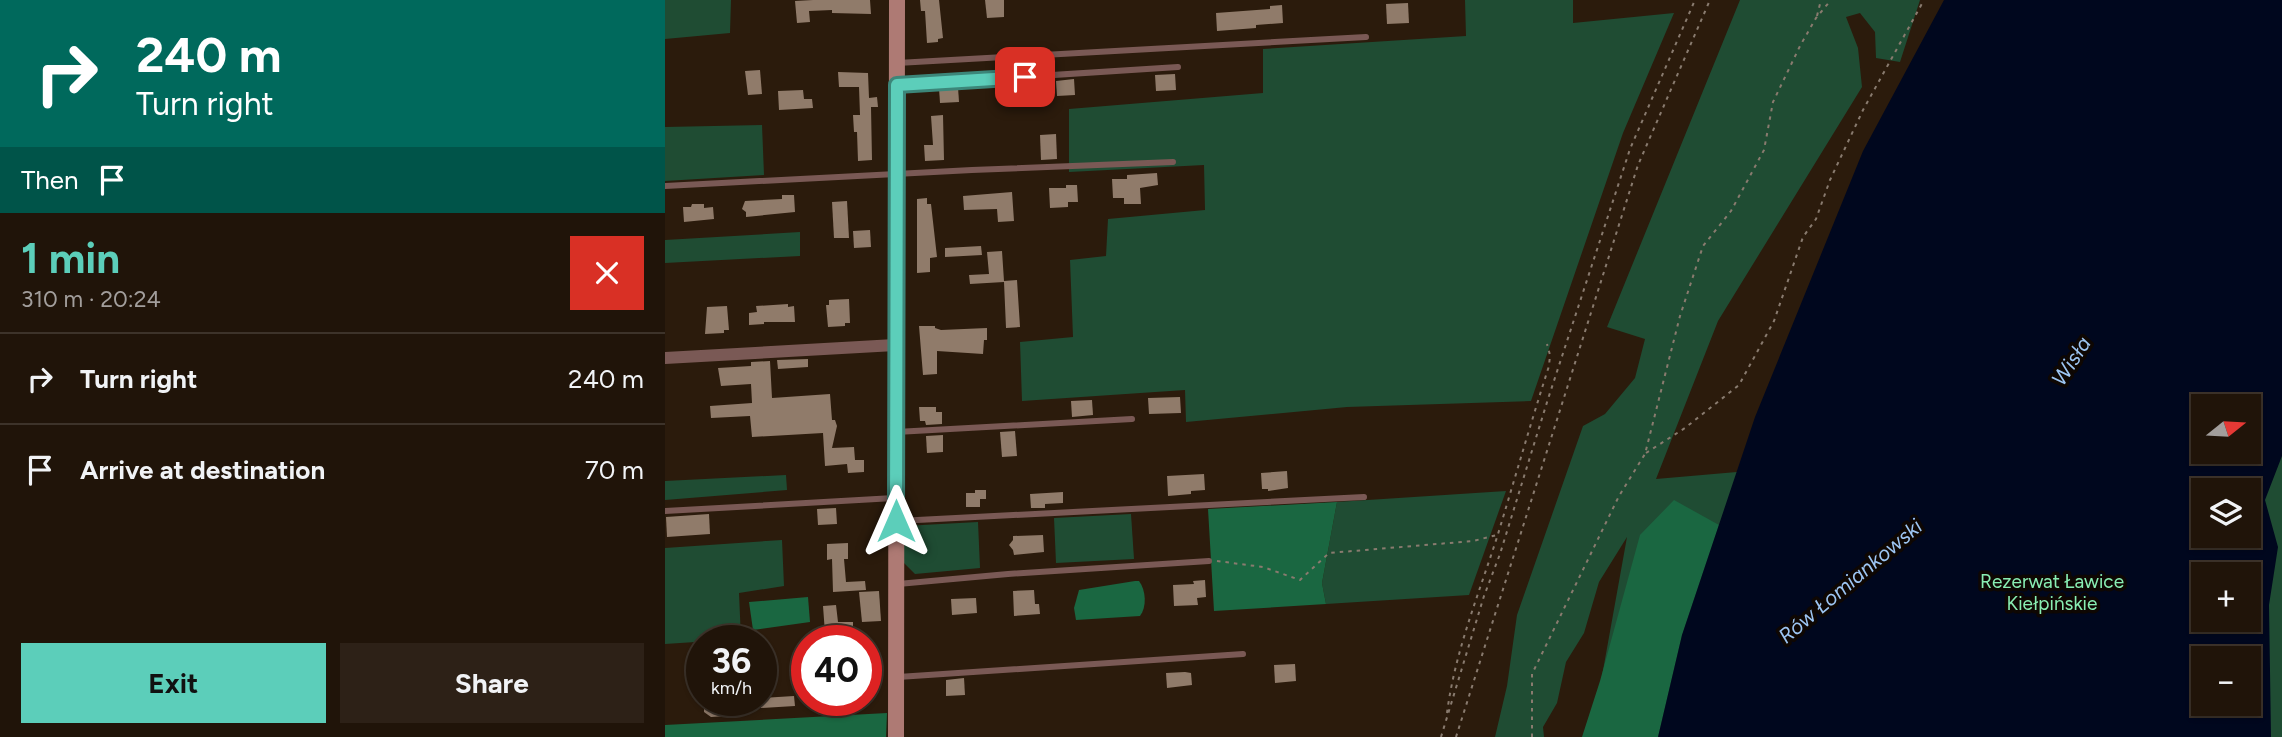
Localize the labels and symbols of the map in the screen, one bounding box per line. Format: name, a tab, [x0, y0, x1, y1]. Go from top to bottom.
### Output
pin	[995, 47, 1055, 107]
water label: Wisła	[2046, 332, 2096, 390]
north arrow	[2191, 394, 2261, 464]
position arrow	[859, 484, 933, 558]
water label: Rów Łomiankowski	[1773, 514, 1927, 648]
park label: Rezerwat Ławice Kiełpińskie	[1980, 570, 2124, 615]
speed limit sign: 40	[791, 625, 882, 716]

